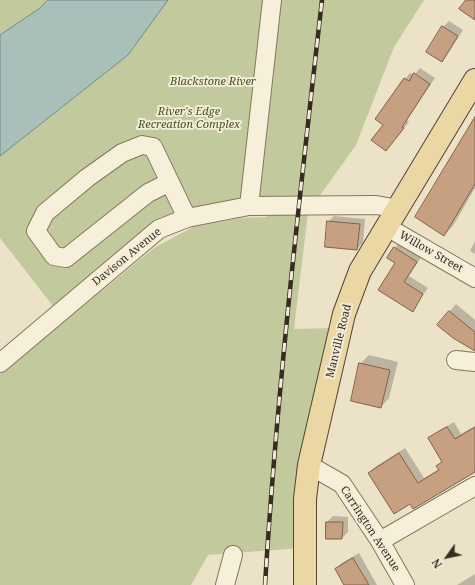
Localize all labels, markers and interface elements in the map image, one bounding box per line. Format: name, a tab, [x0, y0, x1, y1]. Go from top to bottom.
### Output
park label: Blackstone River	[170, 75, 256, 89]
park label: River's Edge Recreation Complex	[138, 105, 240, 131]
street label: Davison Avenue	[90, 225, 164, 289]
street label: Willow Street	[397, 228, 465, 276]
street label: Manville Road	[323, 303, 355, 379]
street label: Carrington Avenue	[337, 484, 403, 574]
north arrow	[427, 537, 467, 577]
text: N	[428, 556, 445, 572]

